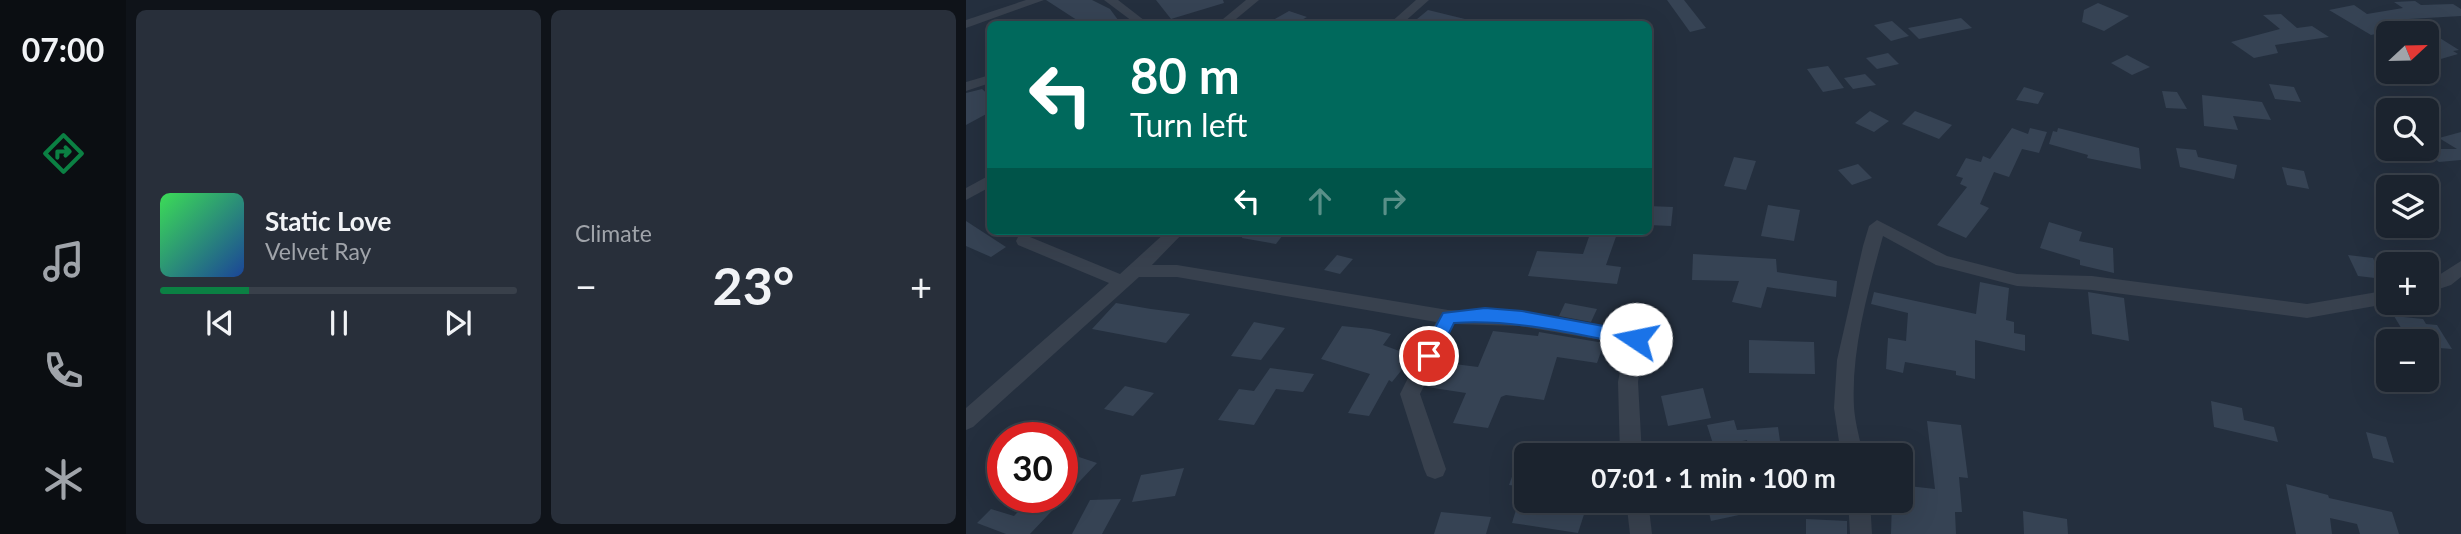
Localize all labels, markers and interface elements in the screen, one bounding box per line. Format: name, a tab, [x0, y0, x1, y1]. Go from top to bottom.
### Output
north arrow	[2376, 21, 2440, 84]
map controls	[2376, 21, 2439, 392]
text: 07:00	[22, 30, 104, 69]
text: 80 m	[1130, 46, 1240, 104]
icon: left	[1015, 49, 1106, 140]
button: search	[2376, 98, 2439, 161]
text: Turn left	[1130, 105, 1247, 144]
icon: directions	[39, 129, 88, 178]
button: layers	[2376, 175, 2439, 238]
icon: left	[1228, 182, 1266, 220]
icon: ahead	[1301, 182, 1339, 220]
icon: right	[1374, 182, 1412, 220]
text: Static Love	[265, 205, 392, 237]
text: Climate	[575, 219, 652, 247]
icon: music	[39, 237, 88, 286]
text: Velvet Ray	[265, 237, 371, 265]
button: +	[2376, 252, 2439, 315]
text: 23°	[713, 254, 794, 316]
text: −	[575, 263, 597, 309]
text: +	[910, 263, 932, 309]
position arrow	[1599, 302, 1673, 376]
icon: previous	[201, 304, 239, 342]
icon: pause	[320, 304, 358, 342]
icon: next	[439, 304, 477, 342]
pin	[1399, 326, 1459, 386]
button: −	[2376, 329, 2439, 392]
icon: arrive	[1410, 337, 1448, 375]
icon: phone	[39, 346, 88, 395]
speed limit sign: 30	[987, 422, 1078, 513]
icon: climate	[39, 455, 88, 504]
text: 07:01 · 1 min · 100 m	[1591, 462, 1836, 494]

